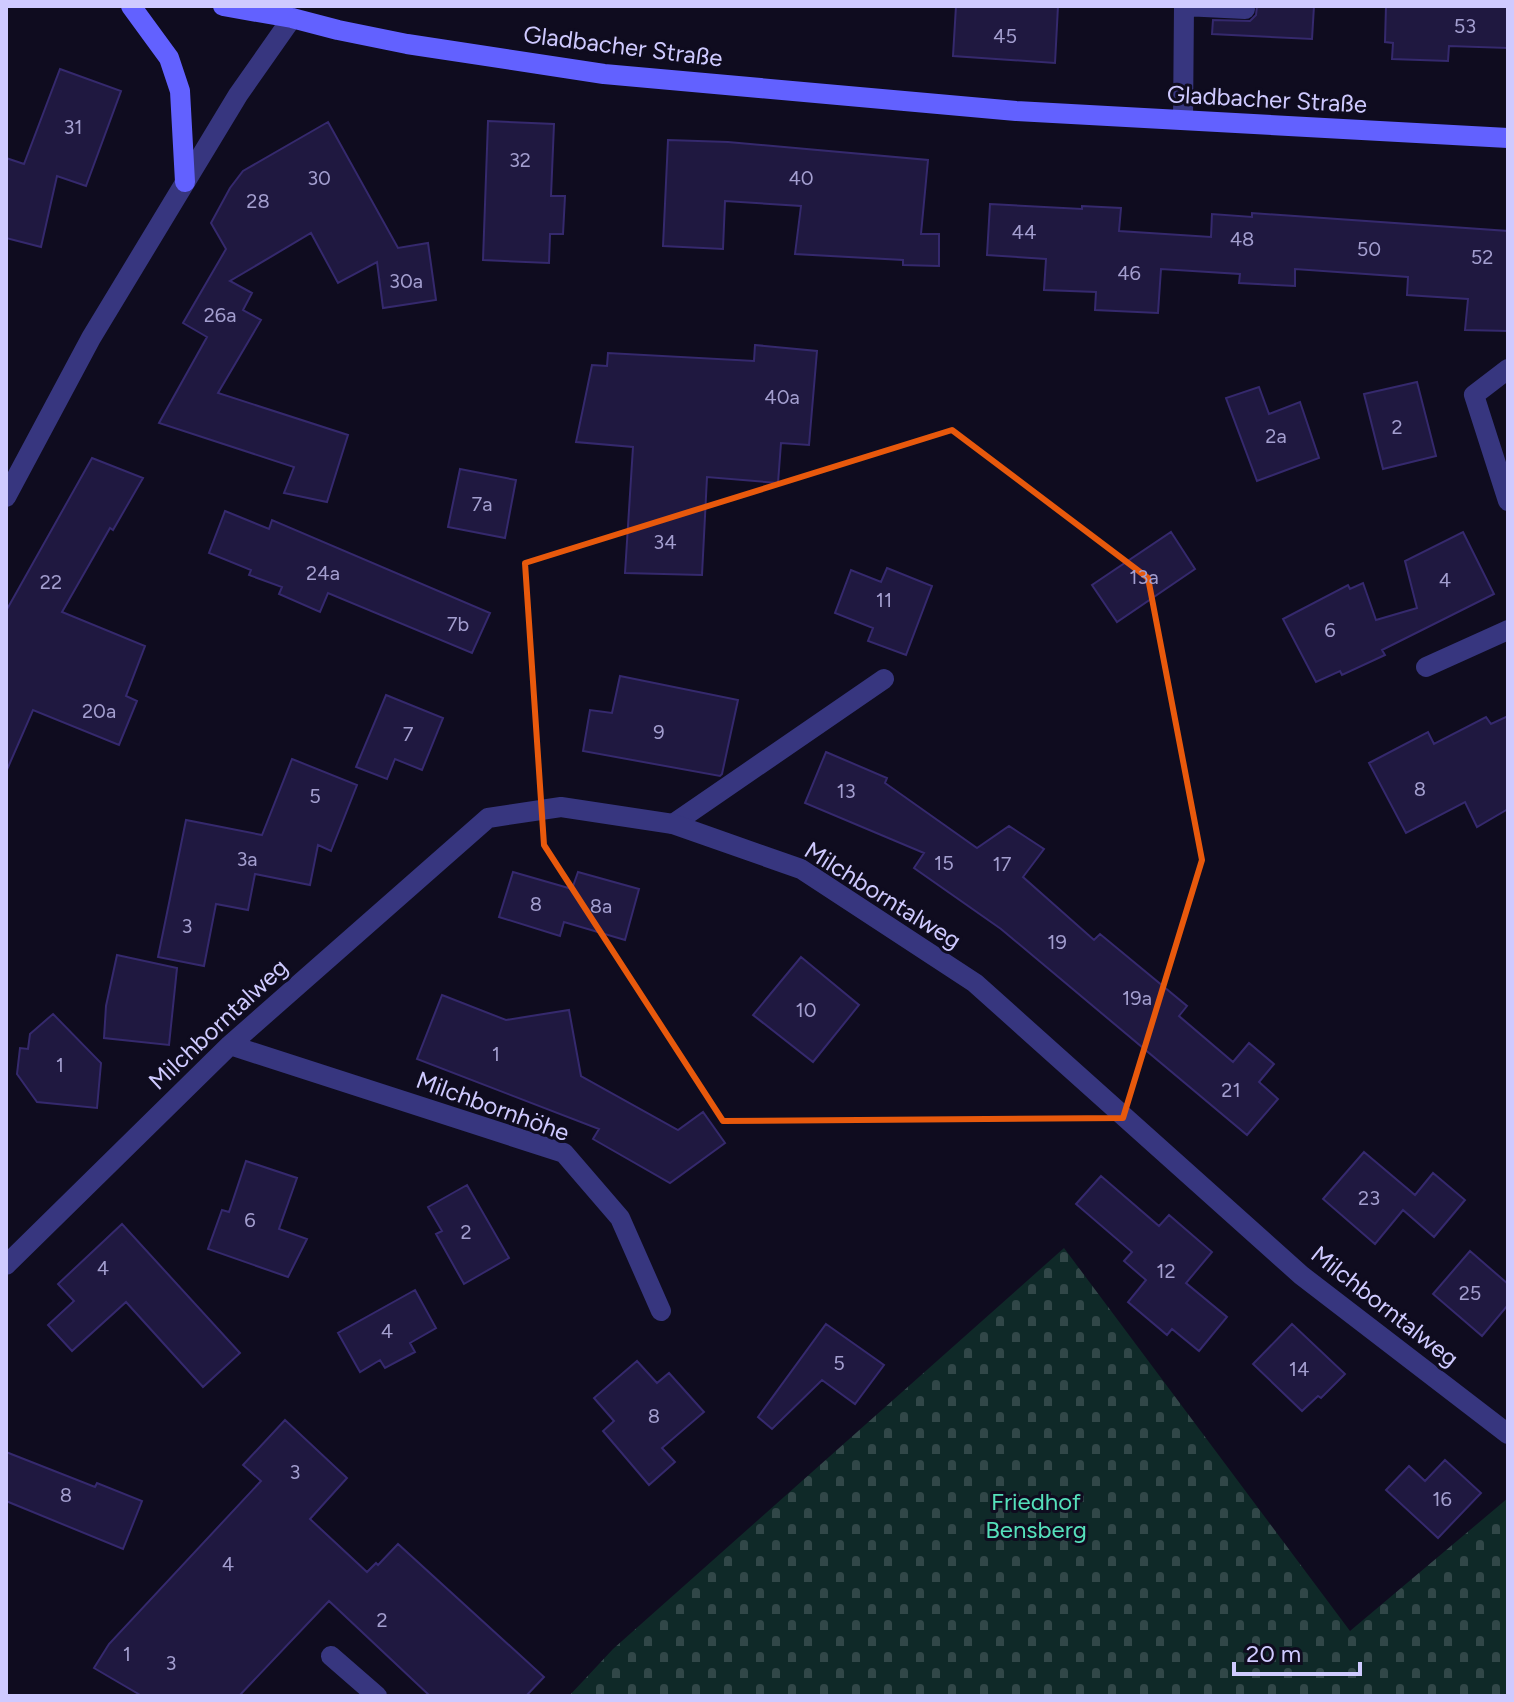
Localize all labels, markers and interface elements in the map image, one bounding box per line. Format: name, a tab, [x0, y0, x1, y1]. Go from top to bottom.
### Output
house number: 53	[1454, 14, 1476, 38]
street label: Gladbacher Straße	[522, 19, 724, 73]
house number: 45	[993, 24, 1017, 48]
street label: Gladbacher Straße	[1166, 79, 1368, 119]
house number: 31	[63, 115, 83, 139]
house number: 32	[509, 148, 531, 172]
house number: 30	[307, 166, 331, 190]
house number: 40	[788, 166, 814, 190]
house number: 28	[246, 189, 270, 213]
house number: 44	[1012, 220, 1036, 244]
house number: 48	[1230, 227, 1254, 251]
house number: 50	[1357, 237, 1381, 261]
house number: 52	[1471, 245, 1493, 269]
house number: 46	[1117, 261, 1141, 285]
house number: 30a	[389, 269, 423, 293]
house number: 26a	[204, 303, 236, 327]
house number: 40a	[764, 385, 800, 409]
house number: 2	[1391, 415, 1403, 439]
house number: 2a	[1265, 424, 1287, 448]
house number: 7a	[472, 492, 492, 516]
house number: 34	[653, 530, 677, 554]
house number: 24a	[306, 561, 340, 585]
house number: 13a	[1129, 565, 1159, 589]
house number: 4	[1439, 568, 1451, 592]
house number: 22	[40, 570, 62, 594]
house number: 11	[876, 588, 892, 612]
house number: 7b	[447, 612, 469, 636]
house number: 6	[1324, 618, 1336, 642]
house number: 20a	[82, 699, 116, 723]
house number: 9	[653, 720, 665, 744]
house number: 7	[403, 722, 414, 746]
house number: 8	[1414, 777, 1426, 801]
house number: 13	[836, 779, 856, 803]
house number: 5	[309, 784, 321, 808]
street label: Milchborntalweg	[799, 835, 967, 955]
house number: 3a	[236, 847, 258, 871]
house number: 15	[934, 851, 954, 875]
house number: 17	[993, 852, 1012, 876]
house number: 8	[530, 892, 542, 916]
house number: 8a	[590, 894, 612, 918]
house number: 3	[182, 914, 192, 938]
house number: 19	[1047, 930, 1067, 954]
street label: Milchborntalweg	[143, 952, 293, 1096]
house number: 19a	[1122, 986, 1152, 1010]
house number: 10	[795, 998, 817, 1022]
house number: 1	[492, 1042, 500, 1066]
house number: 1	[56, 1053, 64, 1077]
street label: Milchbornhöhe	[412, 1065, 574, 1147]
house number: 21	[1221, 1078, 1241, 1102]
house number: 23	[1358, 1186, 1380, 1210]
house number: 6	[244, 1208, 256, 1232]
house number: 2	[460, 1220, 472, 1244]
street label: Milchborntalweg	[1305, 1239, 1465, 1373]
house number: 4	[97, 1256, 109, 1280]
house number: 12	[1156, 1259, 1176, 1283]
house number: 25	[1459, 1281, 1481, 1305]
house number: 4	[381, 1319, 393, 1343]
house number: 5	[833, 1351, 845, 1375]
house number: 14	[1289, 1357, 1309, 1381]
house number: 8	[648, 1404, 660, 1428]
house number: 3	[290, 1460, 300, 1484]
house number: 8	[60, 1483, 72, 1507]
park label: Friedhof Bensberg	[985, 1487, 1087, 1544]
house number: 16	[1432, 1487, 1452, 1511]
house number: 4	[222, 1552, 234, 1576]
house number: 2	[376, 1608, 388, 1632]
scale bar	[1234, 1626, 1360, 1676]
text: 20 m	[1246, 1639, 1301, 1668]
house number: 1	[123, 1642, 131, 1666]
house number: 3	[166, 1651, 176, 1675]

